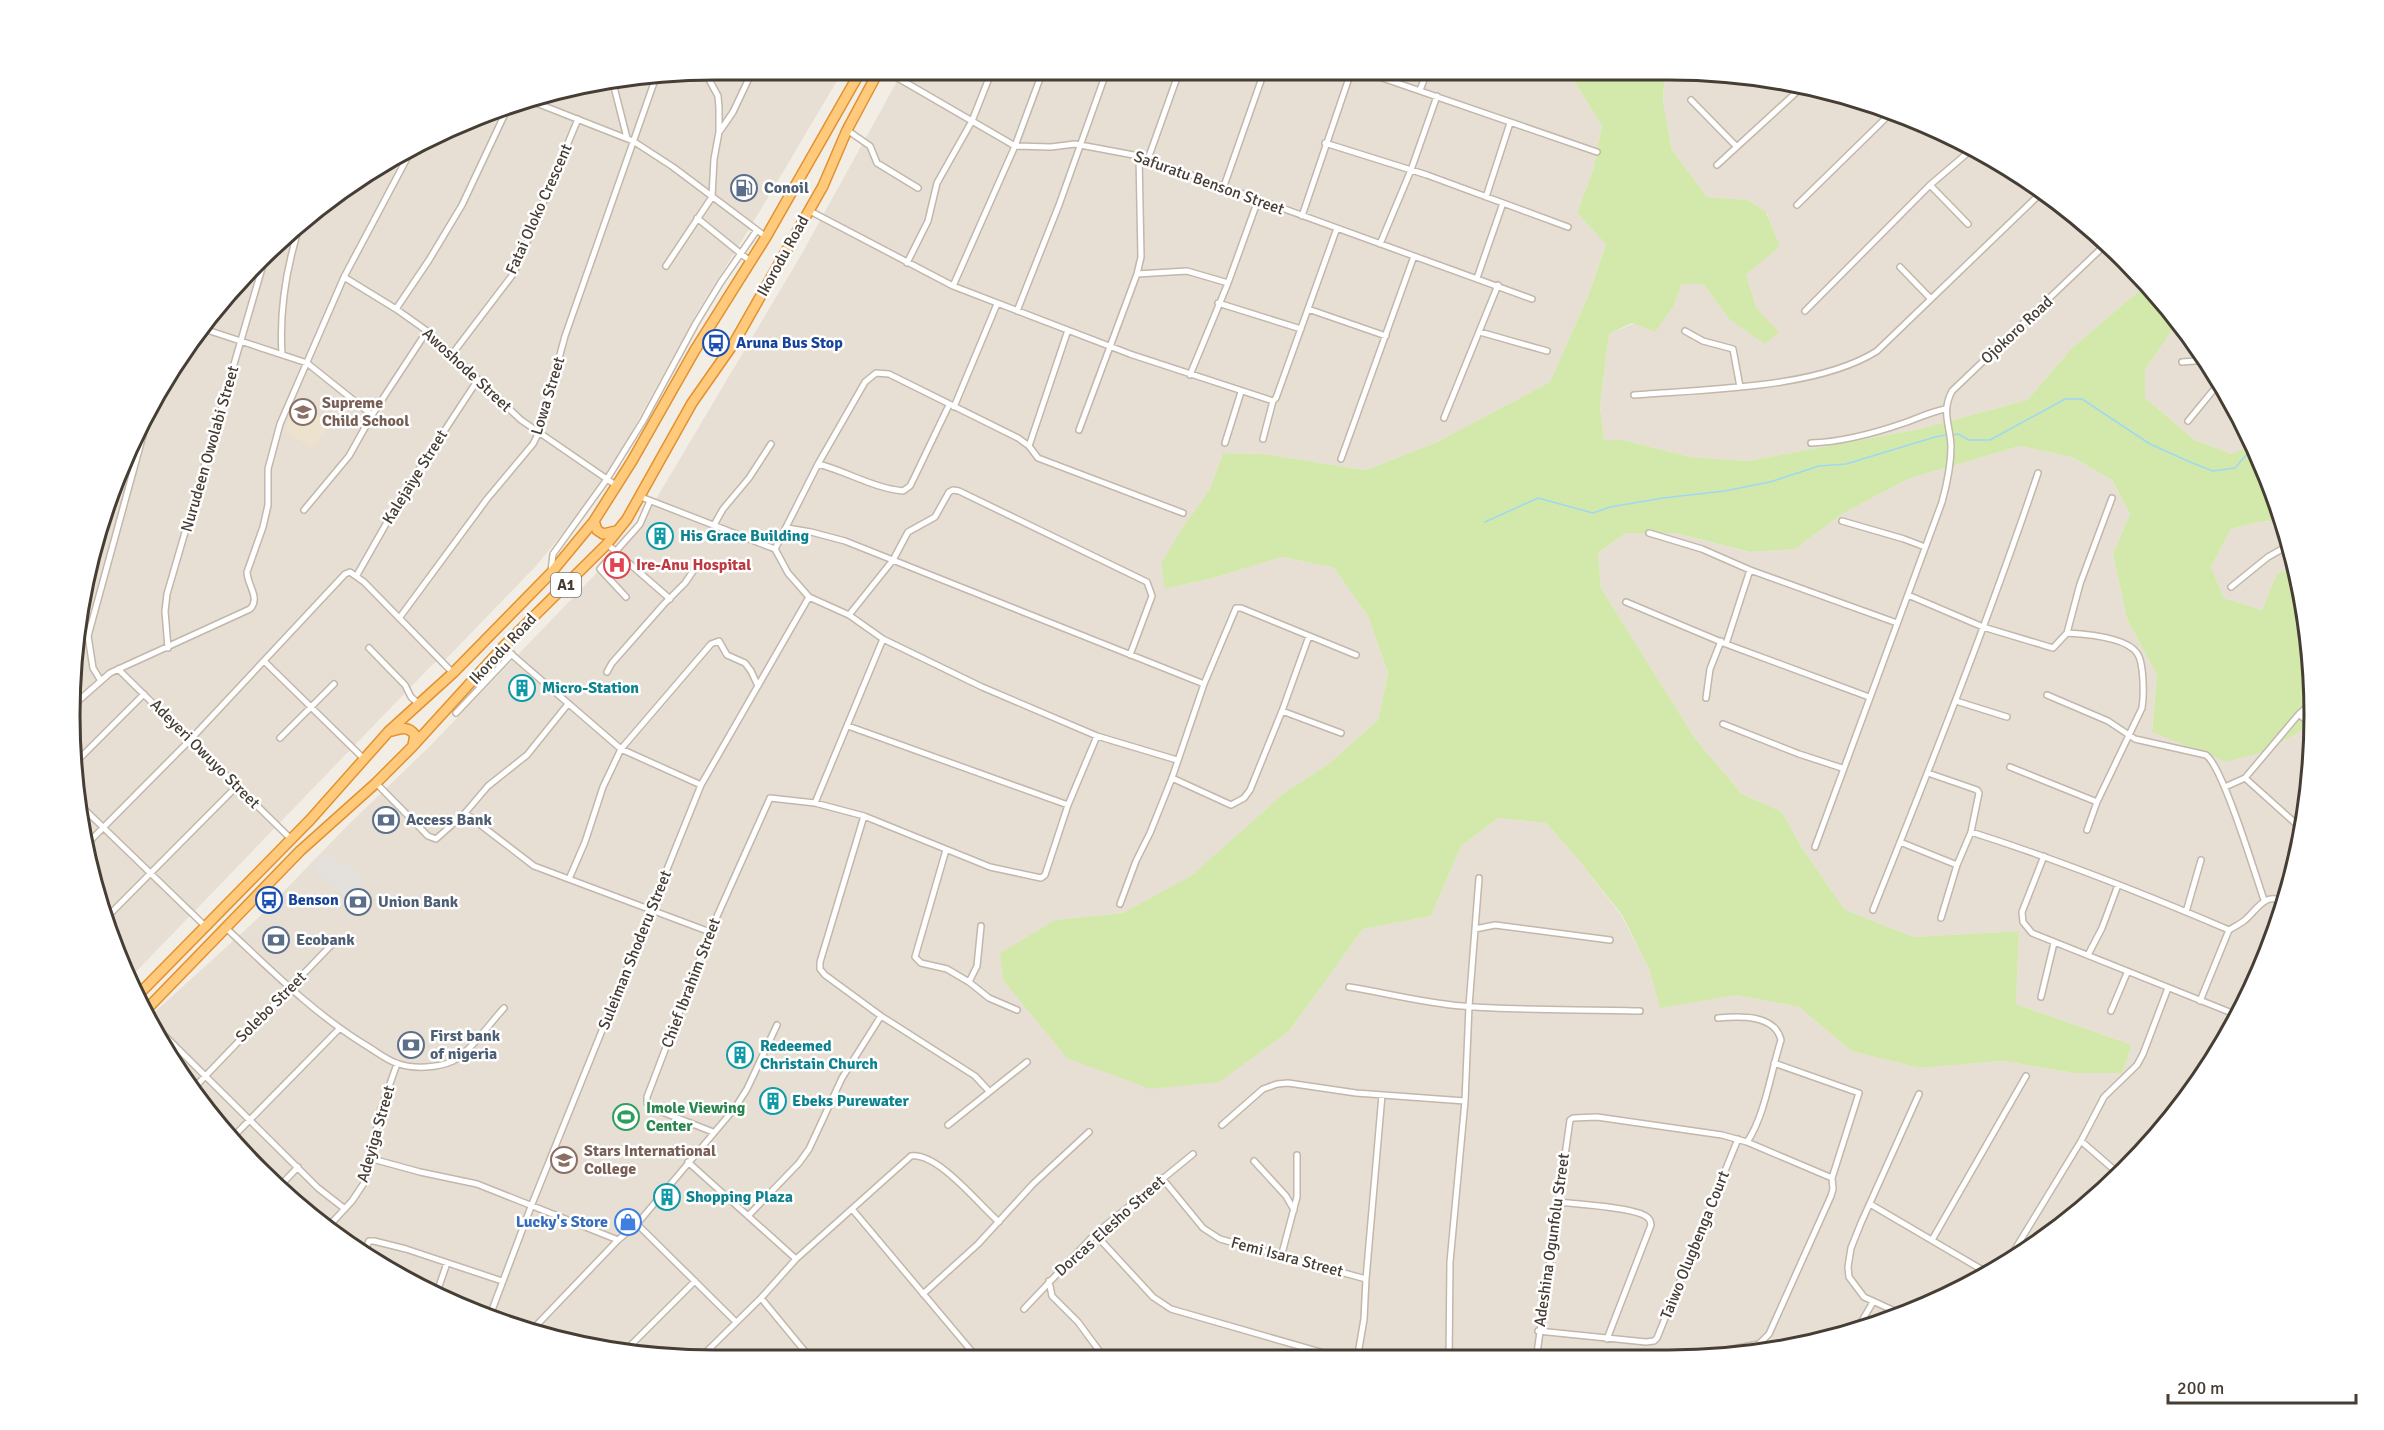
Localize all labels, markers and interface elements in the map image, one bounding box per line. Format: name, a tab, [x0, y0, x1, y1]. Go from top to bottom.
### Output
street label: Fatai Oloko Crescent	[501, 140, 577, 277]
street label: Safuratu Benson Street	[1131, 147, 1287, 220]
fuel station icon: Conoil	[729, 173, 759, 203]
place label: Conoil	[764, 178, 809, 198]
street label: Ikorodu Road	[753, 212, 813, 300]
street label: Ojokoro Road	[1977, 292, 2057, 368]
street label: Awoshode Street	[418, 323, 516, 417]
bus stop icon: Aruna Bus Stop	[701, 328, 731, 358]
place label: Aruna Bus Stop	[736, 333, 843, 353]
street label: Lowa Street	[527, 354, 569, 438]
street label: Nurudeen Owolabi Street	[177, 363, 243, 534]
place label: Supreme Child School	[322, 393, 409, 431]
school or university icon: Supreme Child School	[288, 397, 318, 427]
street label: Kalejaiye Street	[378, 426, 452, 528]
building icon: His Grace Building	[645, 521, 675, 551]
place label: His Grace Building	[680, 526, 810, 546]
hospital icon: Ire-Anu Hospital	[602, 550, 632, 580]
place label: Ire-Anu Hospital	[636, 555, 751, 575]
road number: A1	[551, 573, 581, 597]
street label: Ikorodu Road	[465, 609, 541, 689]
building icon: Micro-Station	[507, 673, 537, 703]
place label: Micro-Station	[542, 678, 639, 698]
street label: Adeyeri Owuyo Street	[146, 695, 264, 813]
bank icon: Access Bank	[371, 805, 401, 835]
place label: Access Bank	[406, 810, 492, 830]
street label: Suleiman Shoderu Street	[594, 867, 676, 1033]
bus stop icon: Benson	[254, 885, 284, 915]
bank icon: Union Bank	[343, 887, 373, 917]
place label: Benson	[288, 890, 339, 910]
place label: Union Bank	[378, 892, 459, 912]
street label: Chief Ibrahim Street	[657, 915, 725, 1051]
bank icon: Ecobank	[261, 925, 291, 955]
place label: Ecobank	[296, 930, 355, 950]
street label: Solebo Street	[232, 967, 311, 1046]
place label: First bank of nigeria	[430, 1026, 501, 1064]
bank icon: First bank of nigeria	[396, 1030, 426, 1060]
place label: Redeemed Christain Church	[760, 1036, 878, 1074]
building icon: Redeemed Christain Church	[725, 1040, 755, 1070]
street label: Adeyiga Street	[353, 1083, 399, 1185]
building icon: Ebeks Purewater	[758, 1086, 788, 1116]
place label: Ebeks Purewater	[792, 1091, 910, 1111]
place label: Imole Viewing Center	[646, 1098, 746, 1136]
sports icon: Imole Viewing Center	[611, 1102, 641, 1132]
place label: Stars International College	[584, 1141, 716, 1179]
school or university icon: Stars International College	[549, 1145, 579, 1175]
street label: Adeshina Ogunfolu Street	[1530, 1152, 1574, 1328]
street label: Taiwo Olugbenga Court	[1656, 1168, 1734, 1322]
street label: Dorcas Elesho Street	[1051, 1171, 1169, 1281]
building icon: Shopping Plaza	[652, 1182, 682, 1212]
place label: Shopping Plaza	[686, 1187, 793, 1207]
shop icon: Lucky's Store	[613, 1207, 643, 1237]
place label: Lucky's Store	[516, 1212, 608, 1232]
street label: Femi Isara Street	[1229, 1232, 1346, 1282]
scale bar	[2168, 1367, 2356, 1405]
text: 200 m	[2177, 1377, 2224, 1399]

